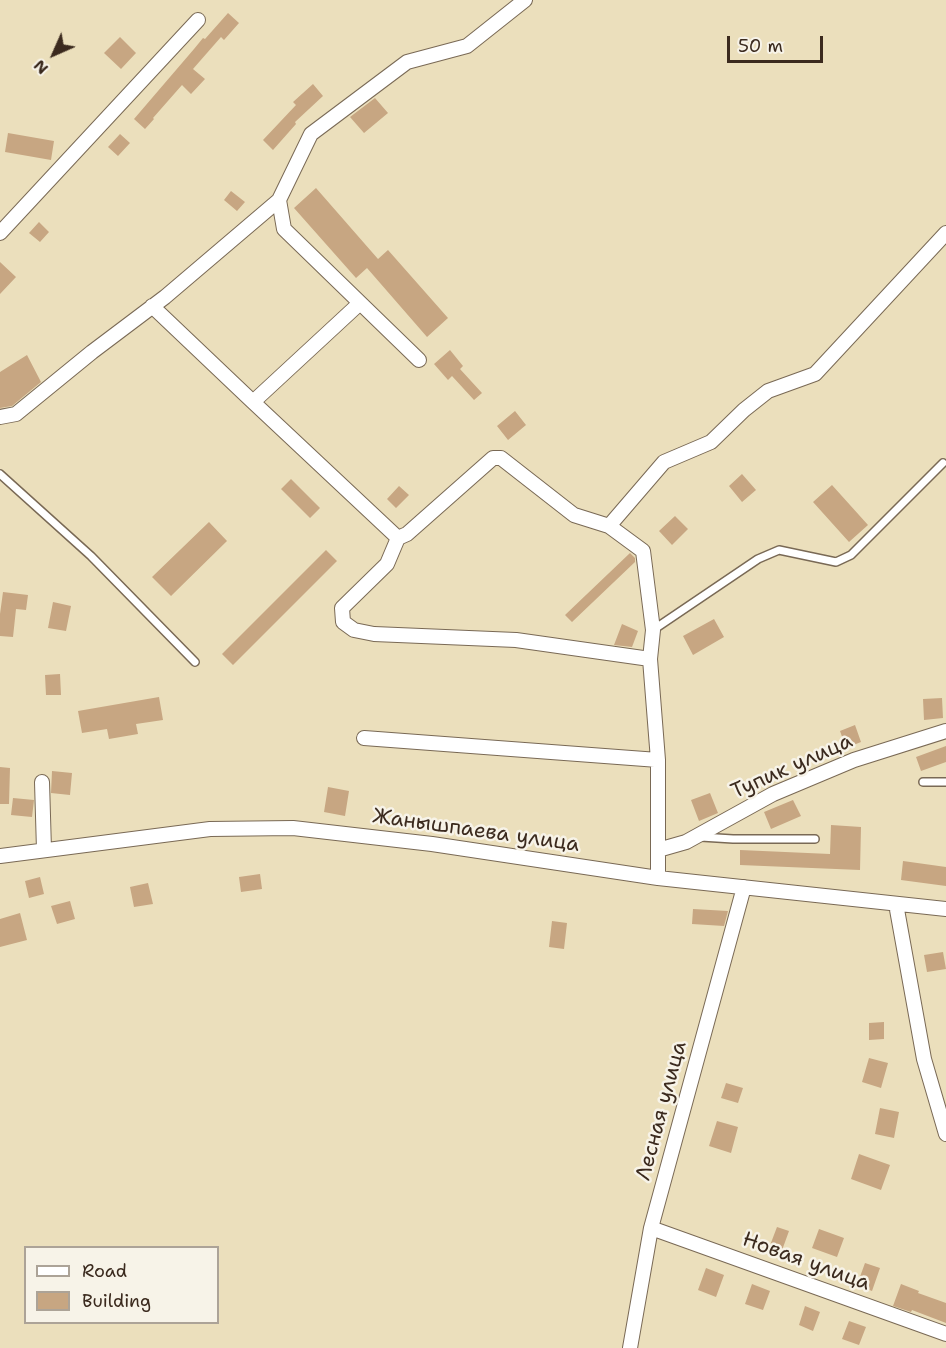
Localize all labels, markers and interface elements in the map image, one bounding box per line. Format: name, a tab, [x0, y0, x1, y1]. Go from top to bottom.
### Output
north arrow	[24, 24, 84, 84]
scale bar	[730, 24, 826, 62]
text: 50 m	[738, 34, 783, 58]
text: N	[29, 55, 53, 79]
street label: Тупик улица	[727, 729, 857, 805]
street label: Жанышпаева улица	[371, 804, 581, 858]
street label: Лесная улица	[631, 1039, 693, 1183]
street label: Новая улица	[739, 1227, 873, 1297]
legend	[24, 1246, 219, 1324]
text: Road	[82, 1259, 127, 1283]
text: Building	[82, 1289, 151, 1313]

